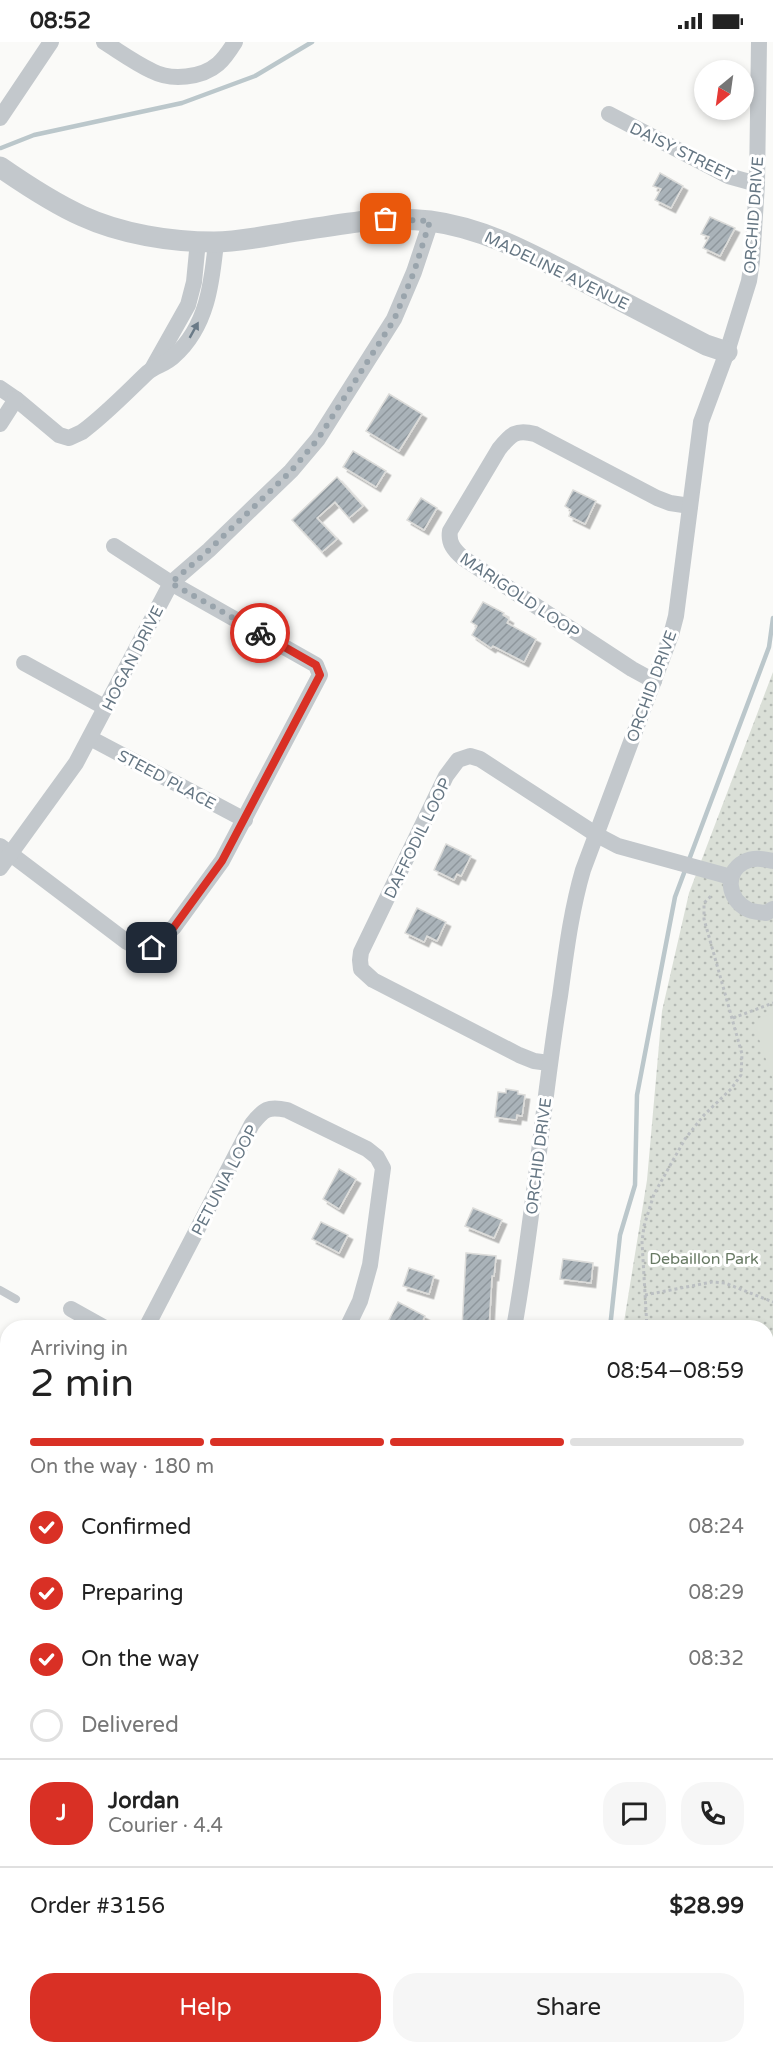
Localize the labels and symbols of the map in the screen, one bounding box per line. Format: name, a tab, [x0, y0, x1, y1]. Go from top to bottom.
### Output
north arrow	[694, 60, 754, 120]
street label: DAISY STREET	[626, 118, 737, 186]
street label: ORCHID DRIVE	[740, 156, 768, 274]
pin	[360, 193, 411, 244]
street label: MADELINE AVENUE	[481, 227, 632, 315]
one-way arrow	[189, 322, 199, 339]
street label: MARIGOLD LOOP	[456, 548, 583, 643]
street label: HOGAN DRIVE	[98, 602, 168, 714]
courier	[230, 603, 290, 663]
street label: ORCHID DRIVE	[622, 628, 681, 745]
street label: STEED PLACE	[114, 746, 219, 814]
street label: DAFFODIL LOOP	[380, 775, 456, 902]
pin	[126, 922, 177, 973]
street label: ORCHID DRIVE	[522, 1097, 556, 1216]
street label: PETUNIA LOOP	[187, 1122, 263, 1239]
park label: Debaillon Park	[649, 1249, 759, 1269]

